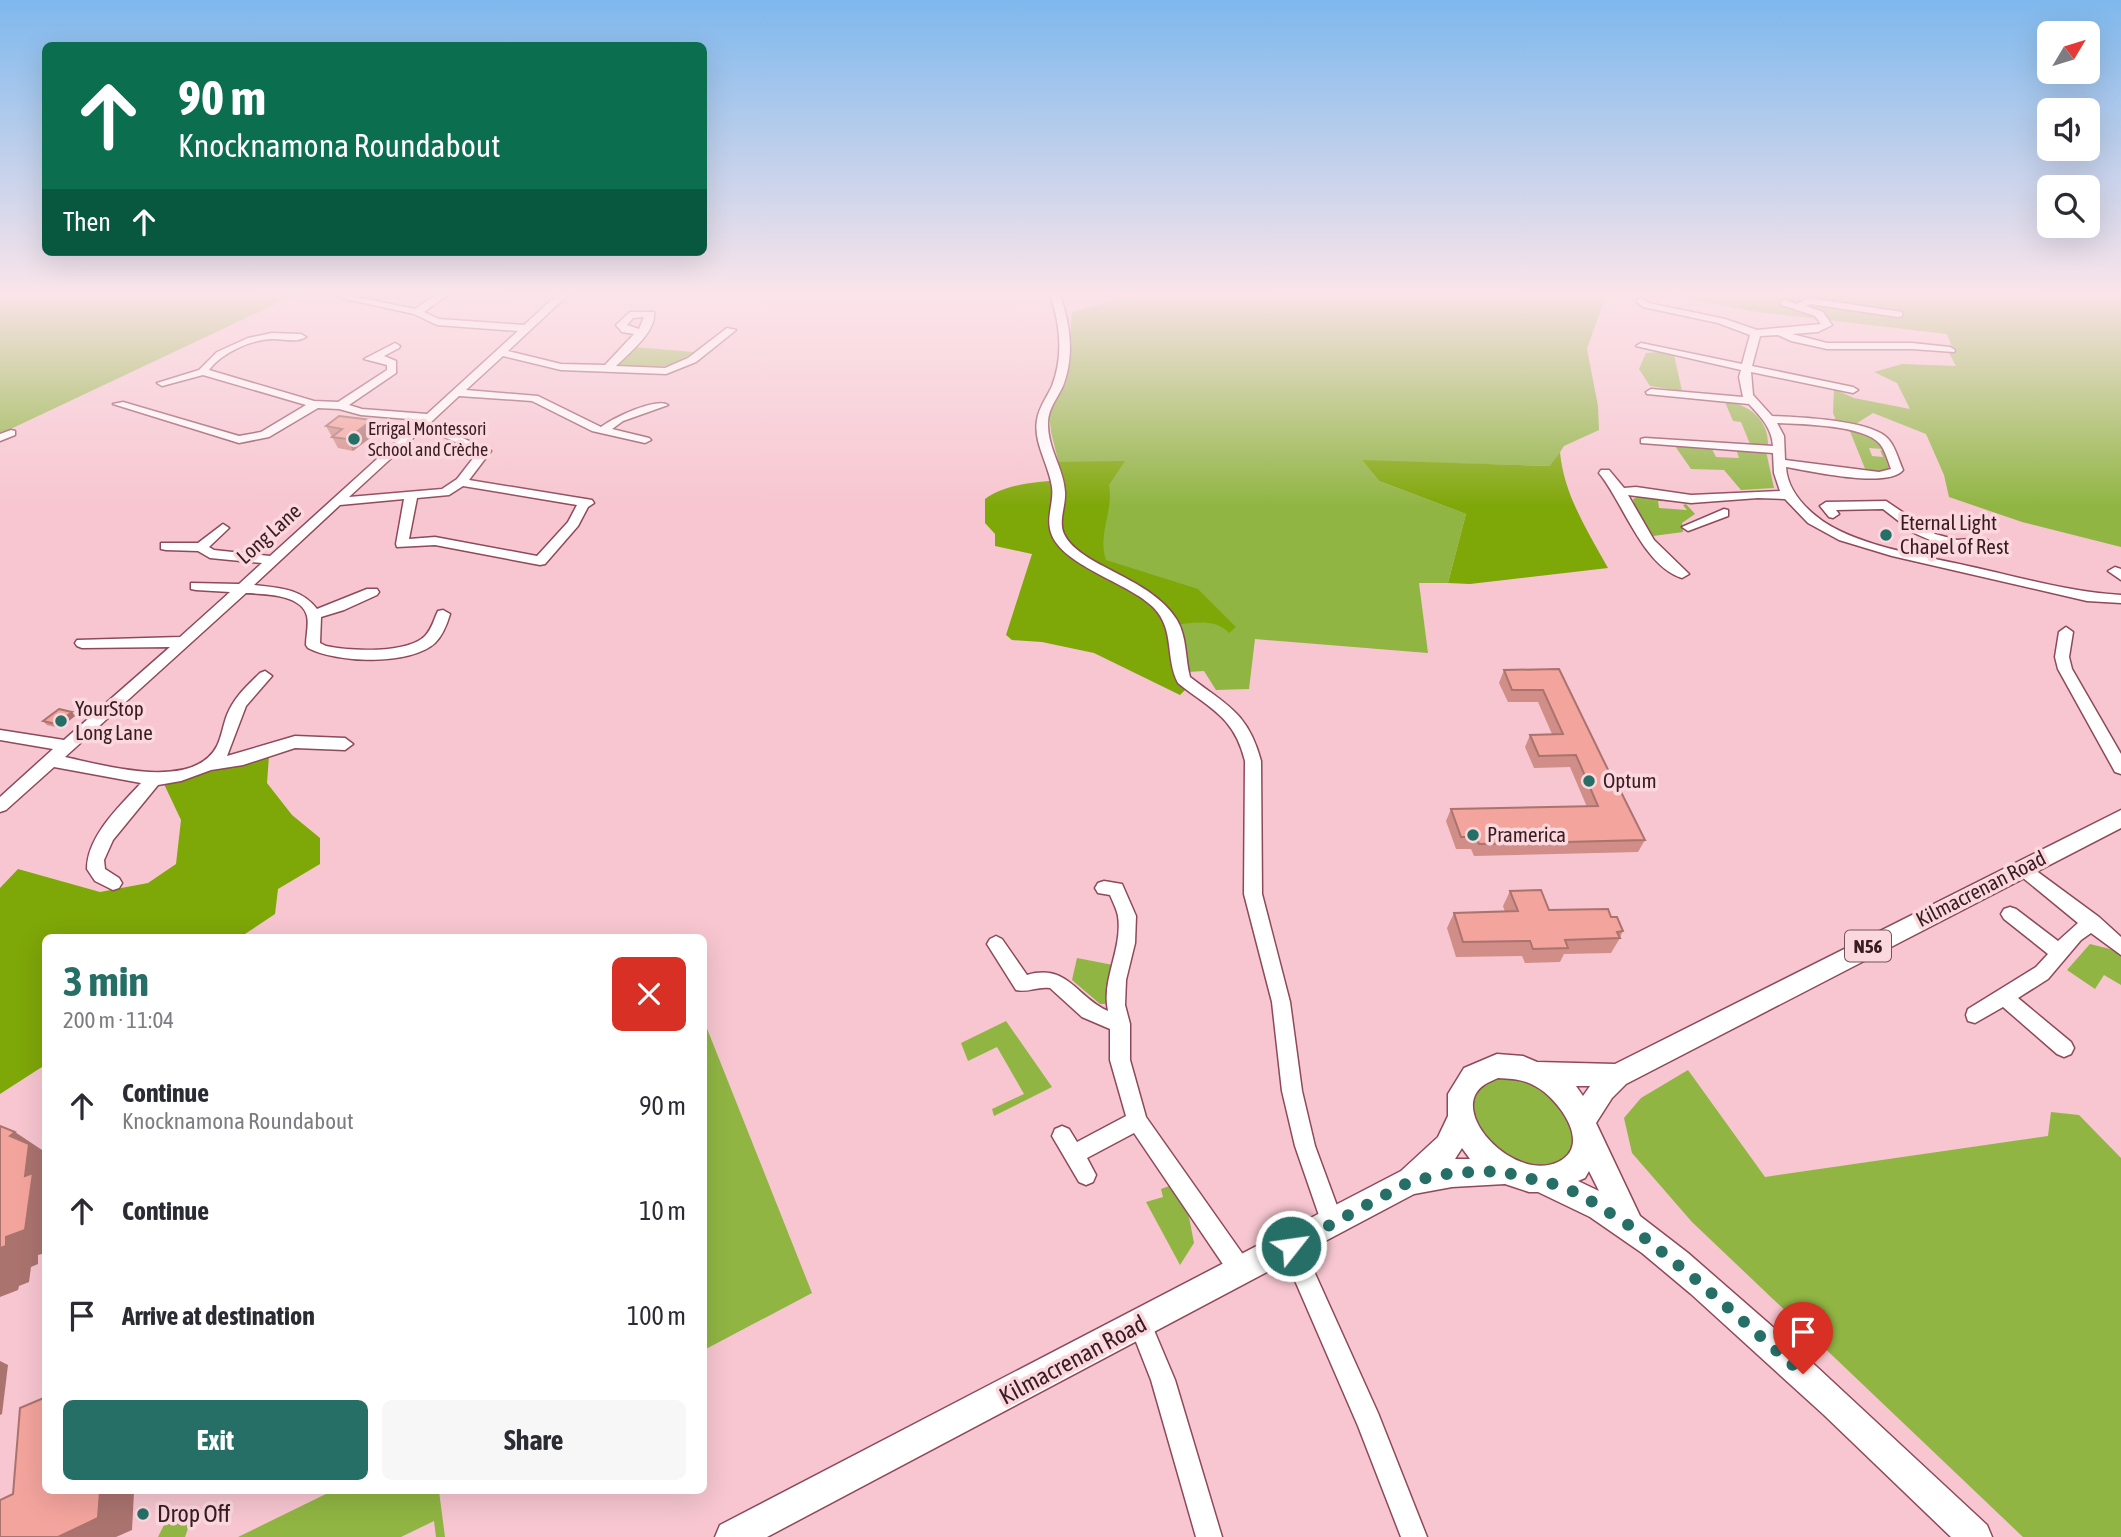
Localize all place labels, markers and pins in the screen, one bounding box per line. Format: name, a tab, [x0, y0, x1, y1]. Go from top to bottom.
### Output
place label: Errigal Montessori School and Crèche	[368, 418, 488, 460]
marker: Errigal Montessori School and Crèche	[346, 431, 362, 447]
place label: Eternal Light Chapel of Rest	[1900, 510, 2009, 558]
marker: Eternal Light Chapel of Rest	[1878, 527, 1894, 543]
place label: YourStop Long Lane	[75, 696, 153, 744]
marker: YourStop Long Lane	[53, 713, 69, 729]
place label: Optum	[1603, 768, 1657, 792]
marker: Optum	[1581, 773, 1597, 789]
place label: Pramerica	[1487, 822, 1566, 846]
marker: Pramerica	[1465, 827, 1481, 843]
pin	[1773, 1302, 1833, 1374]
place label: Drop Off	[157, 1500, 231, 1527]
marker: Drop Off	[135, 1506, 151, 1522]

